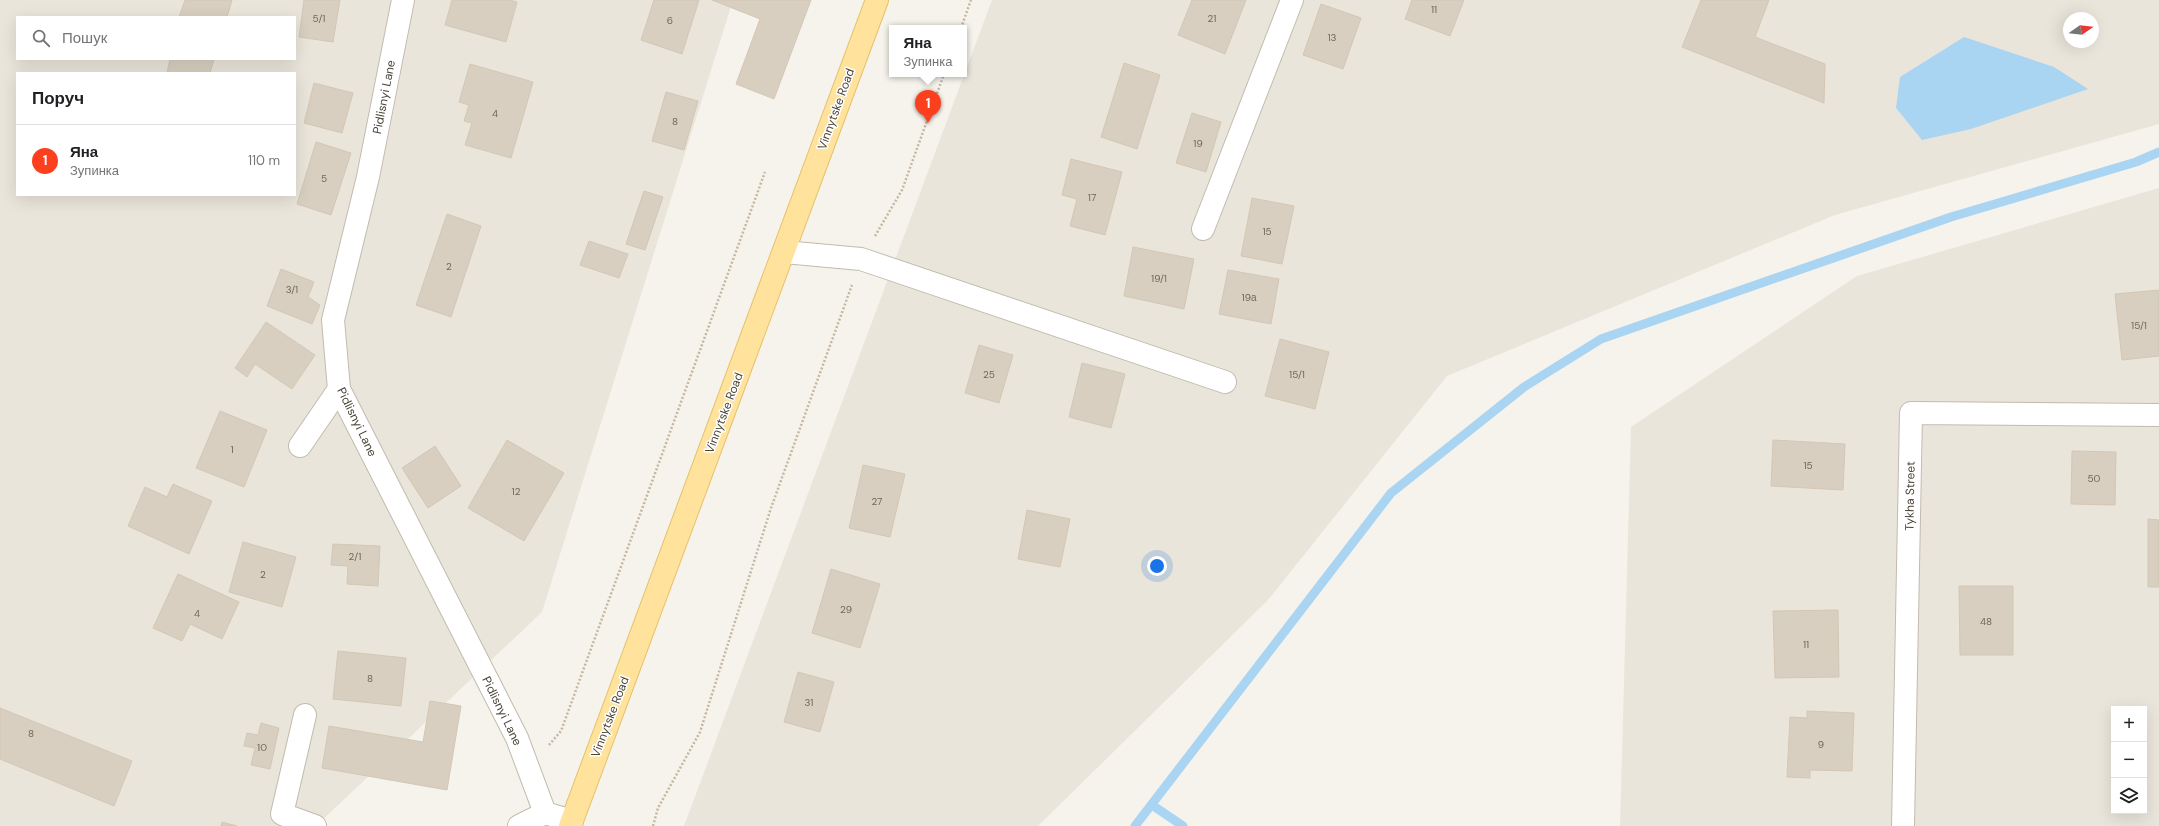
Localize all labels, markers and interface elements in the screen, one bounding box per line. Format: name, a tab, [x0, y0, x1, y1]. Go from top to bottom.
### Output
house number: 11	[1431, 3, 1437, 16]
house number: 5/1	[313, 12, 325, 25]
house number: 21	[1208, 12, 1216, 25]
north arrow	[2063, 12, 2099, 48]
house number: 6	[667, 14, 673, 27]
search box	[16, 16, 296, 60]
popup	[889, 25, 967, 77]
icon: search	[30, 27, 52, 49]
text: Пошук	[62, 28, 107, 48]
house number: 13	[1327, 31, 1337, 44]
text: Яна	[903, 33, 932, 53]
text: Зупинка	[903, 53, 953, 70]
street label: Pidlisnyi Lane	[369, 59, 399, 135]
street label: Vinnytske Road	[814, 66, 858, 152]
text: Поруч	[32, 87, 84, 109]
pin: 1	[915, 90, 941, 123]
house number: 4	[492, 107, 498, 120]
house number: 8	[672, 115, 678, 128]
house number: 19	[1193, 137, 1203, 150]
text: Яна	[70, 142, 98, 162]
text: 1	[43, 152, 47, 169]
text: 110 m	[248, 152, 280, 169]
text: Зупинка	[70, 162, 119, 179]
house number: 5	[321, 172, 327, 185]
house number: 17	[1088, 191, 1096, 204]
house number: 15	[1262, 225, 1272, 238]
house number: 2	[446, 260, 452, 273]
house number: 19/1	[1151, 272, 1167, 285]
house number: 3/1	[286, 283, 298, 296]
house number: 19а	[1242, 291, 1257, 304]
house number: 15/1	[2131, 319, 2147, 332]
house number: 25	[983, 368, 995, 381]
house number: 15/1	[1289, 368, 1305, 381]
street label: Vinnytske Road	[701, 370, 747, 456]
street label: Pidlisnyi Lane	[333, 385, 381, 459]
house number: 1	[230, 443, 234, 456]
house number: 15	[1803, 459, 1813, 472]
street label: Tykha Street	[1901, 461, 1919, 531]
house number: 50	[2088, 472, 2101, 485]
house number: 12	[512, 485, 521, 498]
house number: 27	[872, 495, 882, 508]
house number: 2/1	[349, 550, 361, 563]
your location	[1147, 556, 1167, 576]
house number: 2	[260, 568, 266, 581]
house number: 29	[840, 603, 852, 616]
house number: 4	[194, 607, 200, 620]
house number: 48	[1980, 615, 1992, 628]
house number: 11	[1803, 638, 1809, 651]
house number: 8	[367, 672, 373, 685]
street label: Pidlisnyi Lane	[478, 674, 526, 748]
street label: Vinnytske Road	[587, 674, 633, 760]
house number: 31	[805, 696, 813, 709]
map controls	[2111, 706, 2147, 814]
button: +	[2111, 706, 2147, 742]
house number: 8	[28, 727, 34, 740]
house number: 9	[1818, 738, 1824, 751]
house number: 10	[257, 741, 267, 754]
button: −	[2111, 742, 2147, 778]
button: layers	[2111, 778, 2147, 814]

